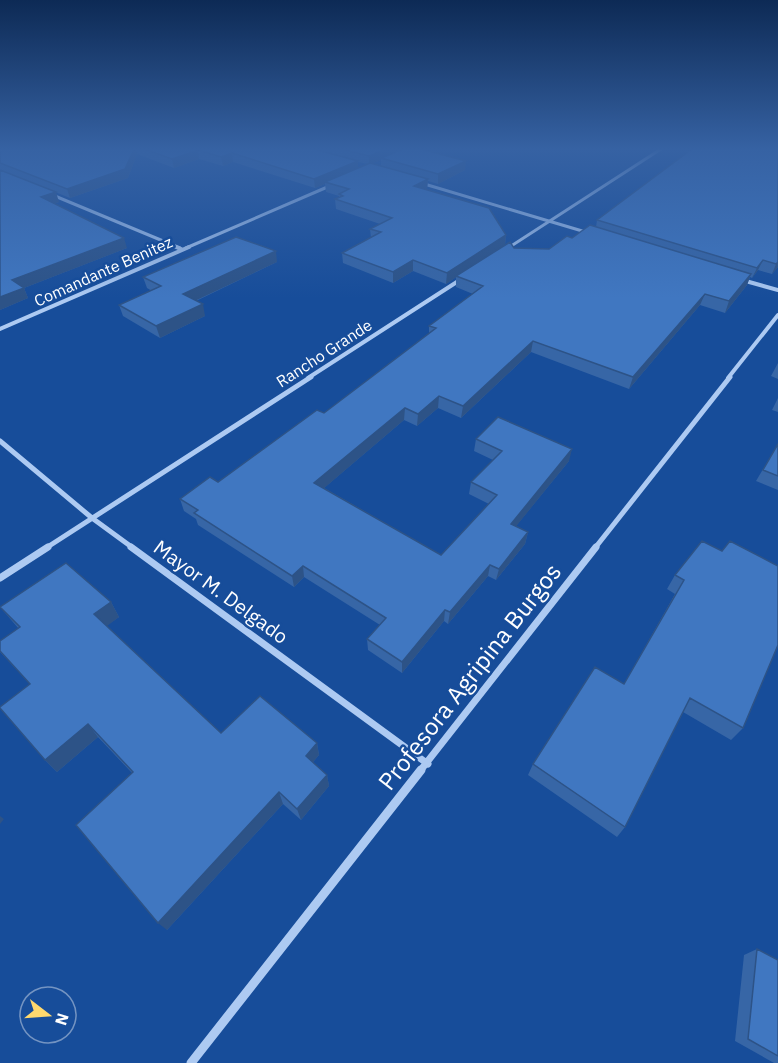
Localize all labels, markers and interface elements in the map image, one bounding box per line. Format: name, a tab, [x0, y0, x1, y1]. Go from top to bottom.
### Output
street label: Comandante Benitez	[31, 231, 175, 311]
street label: Rancho Grande	[272, 314, 376, 391]
street label: Mayor M. Delgado	[149, 534, 294, 650]
street label: Profesora Agripina Burgos	[371, 556, 568, 796]
north arrow	[18, 985, 78, 1045]
text: N	[51, 1011, 74, 1028]

